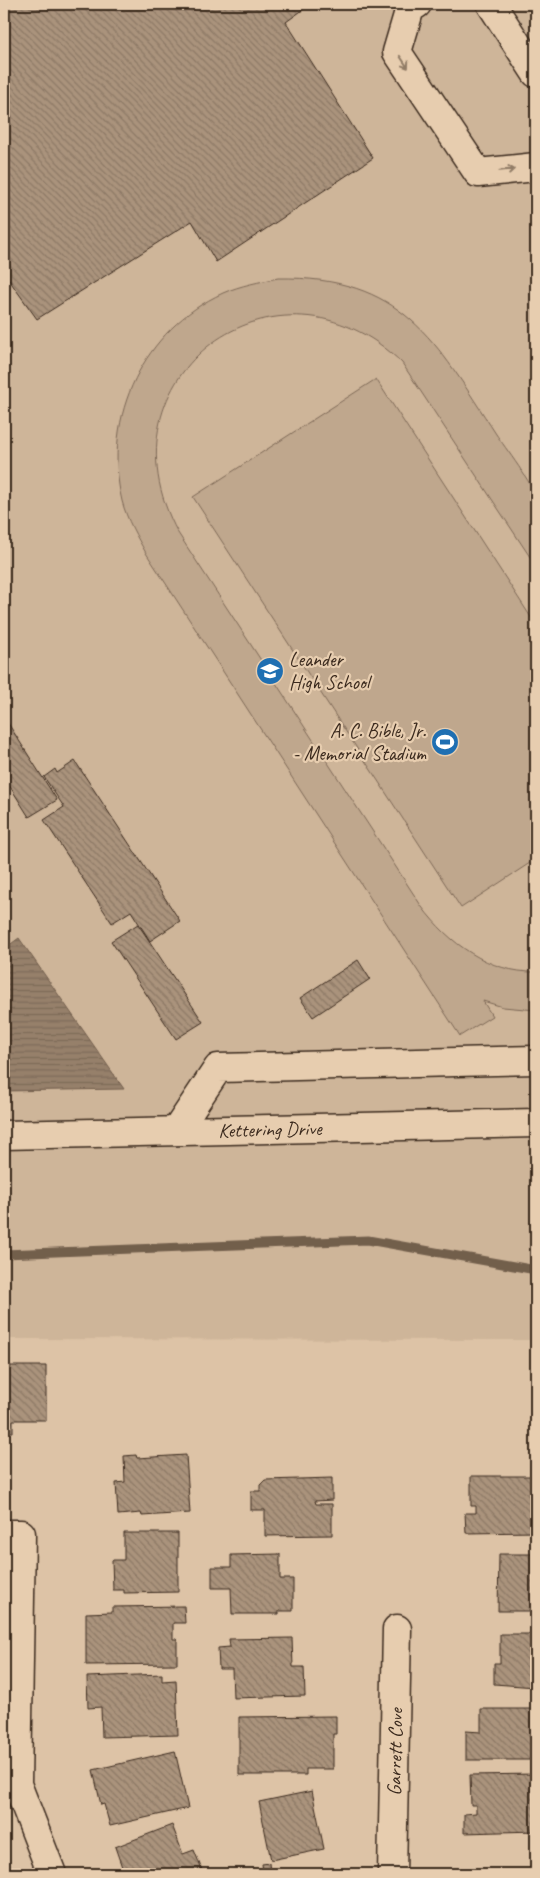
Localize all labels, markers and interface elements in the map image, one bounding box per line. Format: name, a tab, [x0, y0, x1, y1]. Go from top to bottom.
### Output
one-way arrow	[399, 55, 409, 69]
one-way arrow	[499, 165, 515, 175]
place label: Leander High School	[289, 647, 373, 695]
school or university icon: Leander High School	[255, 656, 285, 686]
place label: A. C. Bible, Jr. - Memorial Stadium	[293, 718, 427, 766]
sports icon: A. C. Bible, Jr. - Memorial Stadium	[430, 727, 460, 757]
street label: Kettering Drive	[218, 1116, 323, 1143]
street label: Garrett Cove	[382, 1707, 408, 1796]

